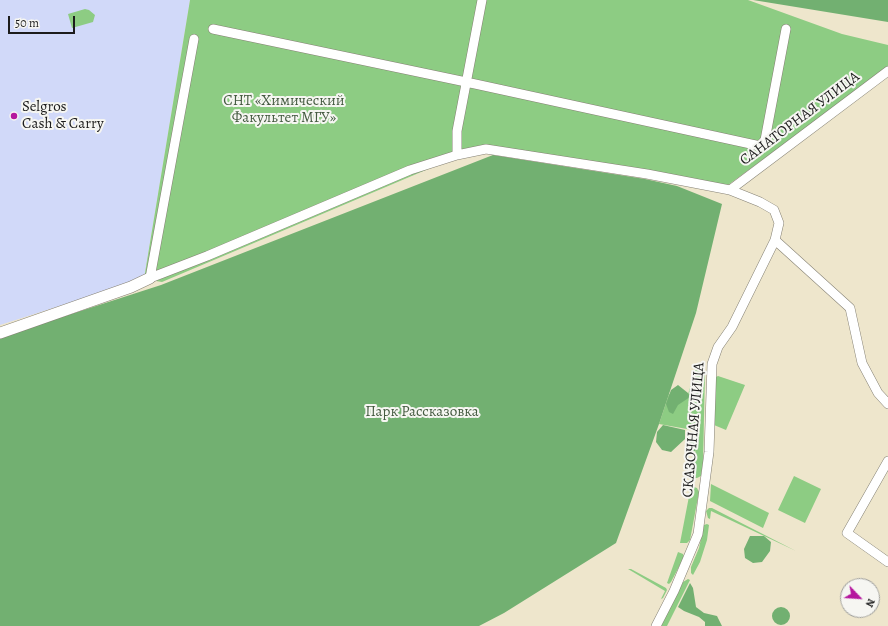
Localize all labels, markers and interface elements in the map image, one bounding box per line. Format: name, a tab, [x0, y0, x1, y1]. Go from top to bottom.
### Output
scale bar	[10, 8, 77, 34]
text: 50 m	[15, 15, 39, 31]
street label: САНАТОРНАЯ УЛИЦА	[737, 68, 863, 170]
park label: СНТ «Химический Факультет МГУ»	[223, 92, 345, 127]
place label: Selgros Cash & Carry	[22, 98, 104, 133]
marker: Selgros Cash & Carry	[9, 111, 19, 121]
street label: СКАЗОЧНАЯ УЛИЦА	[679, 362, 709, 498]
park label: Парк Рассказовка	[365, 403, 479, 421]
north arrow	[840, 578, 880, 618]
text: N	[862, 596, 879, 610]

